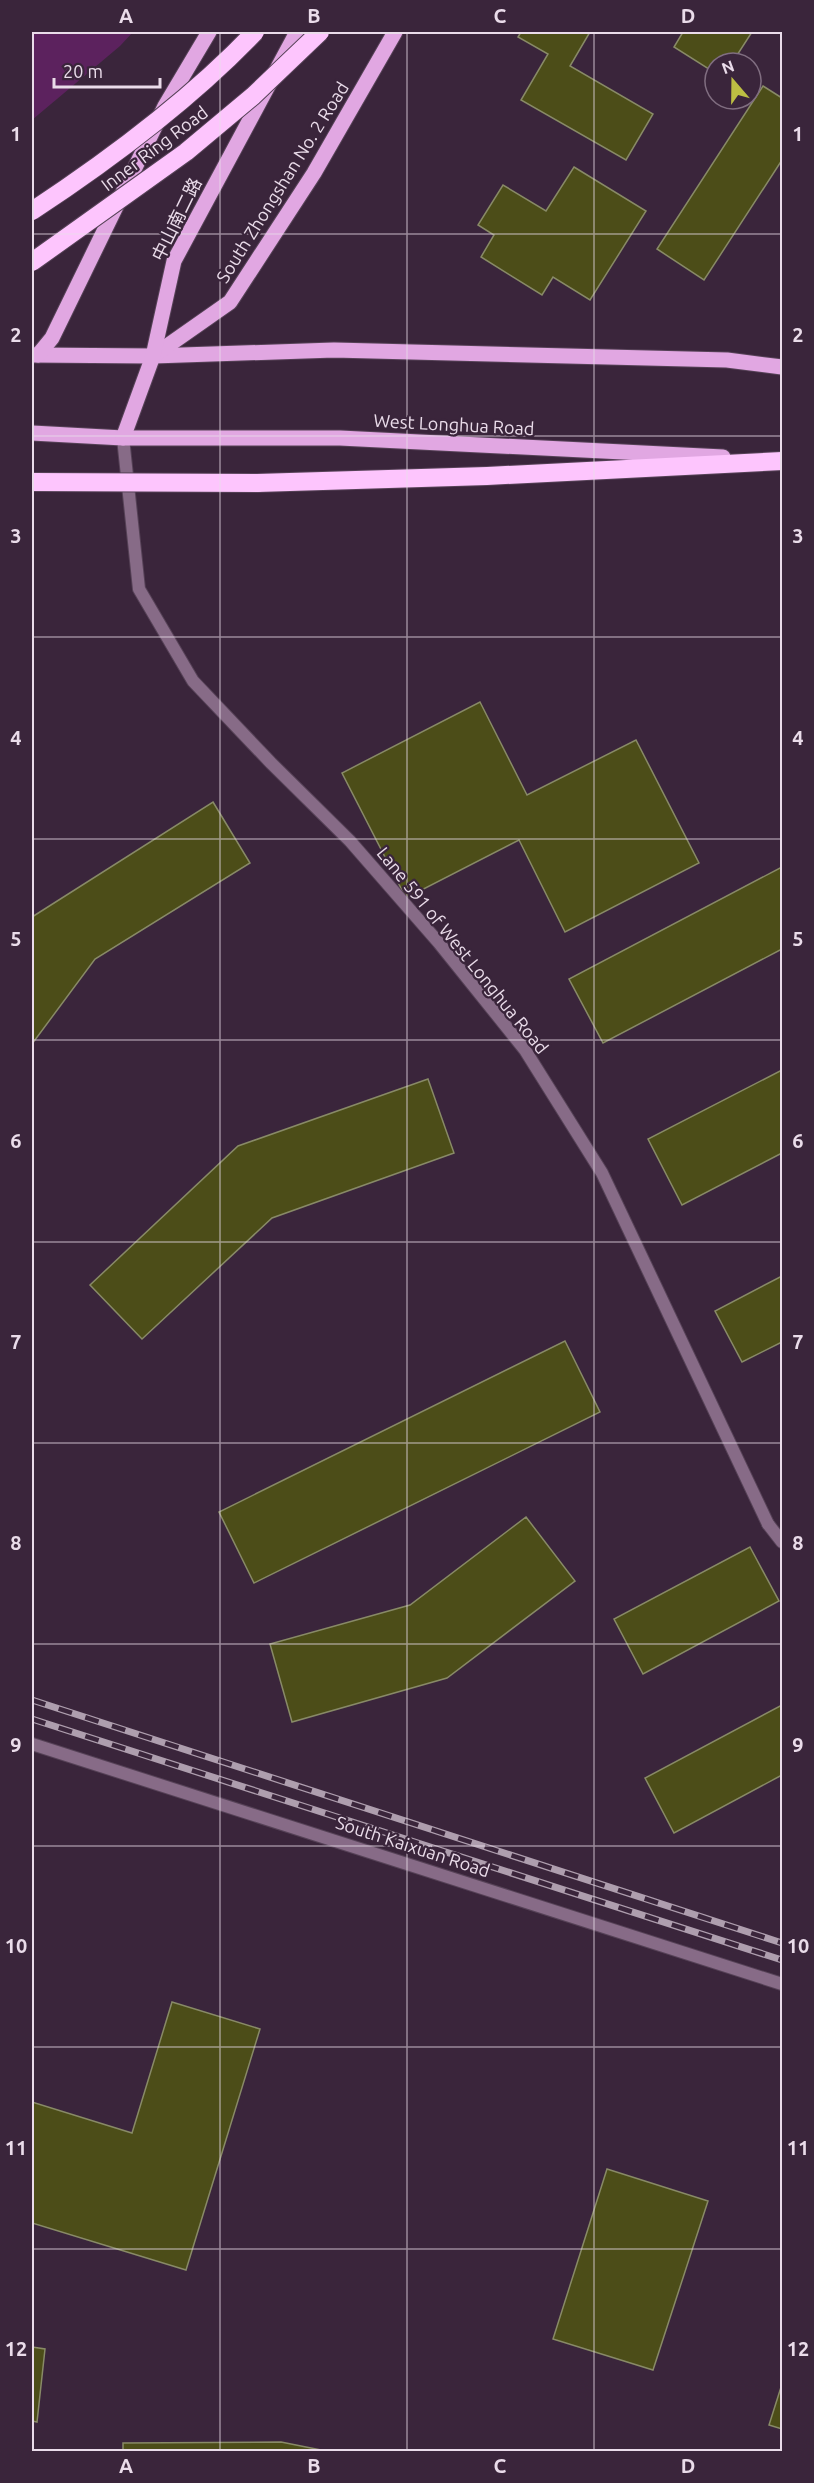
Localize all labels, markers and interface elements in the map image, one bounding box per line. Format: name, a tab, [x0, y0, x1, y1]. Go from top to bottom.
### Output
text: A	[119, 4, 133, 27]
text: B	[307, 4, 321, 27]
text: C	[494, 4, 507, 27]
text: D	[681, 4, 695, 27]
scale bar	[54, 51, 160, 89]
north arrow	[703, 51, 763, 111]
text: N	[719, 56, 737, 77]
text: 20 m	[63, 61, 103, 81]
street label: South Zhongshan No. 2 Road	[212, 78, 352, 286]
street label: Inner Ring Road	[97, 102, 211, 194]
text: 1	[10, 122, 22, 145]
text: 1	[792, 122, 804, 145]
street label: 中山南二路	[147, 174, 205, 264]
text: 2	[10, 323, 22, 346]
text: 2	[792, 323, 804, 346]
street label: West Longhua Road	[373, 410, 535, 438]
text: 3	[10, 524, 22, 547]
text: 3	[792, 524, 804, 547]
text: 4	[10, 726, 22, 749]
text: 4	[792, 726, 804, 749]
street label: Lane 591 of West Longhua Road	[373, 843, 553, 1057]
text: 5	[10, 927, 22, 950]
text: 5	[792, 927, 804, 950]
text: 6	[10, 1129, 22, 1152]
text: 6	[792, 1129, 804, 1152]
text: 7	[10, 1330, 22, 1353]
text: 7	[792, 1330, 804, 1353]
text: 8	[10, 1531, 22, 1554]
text: 8	[792, 1531, 804, 1554]
text: 9	[10, 1733, 22, 1756]
text: 9	[792, 1733, 804, 1756]
street label: South Kaixuan Road	[333, 1812, 493, 1880]
text: 10	[5, 1934, 27, 1957]
text: 10	[787, 1934, 809, 1957]
text: 11	[5, 2136, 27, 2159]
text: 11	[787, 2136, 809, 2159]
text: 12	[5, 2337, 27, 2360]
text: 12	[787, 2337, 809, 2360]
text: A	[119, 2454, 133, 2477]
text: B	[307, 2454, 321, 2477]
text: C	[494, 2454, 507, 2477]
text: D	[681, 2454, 695, 2477]

